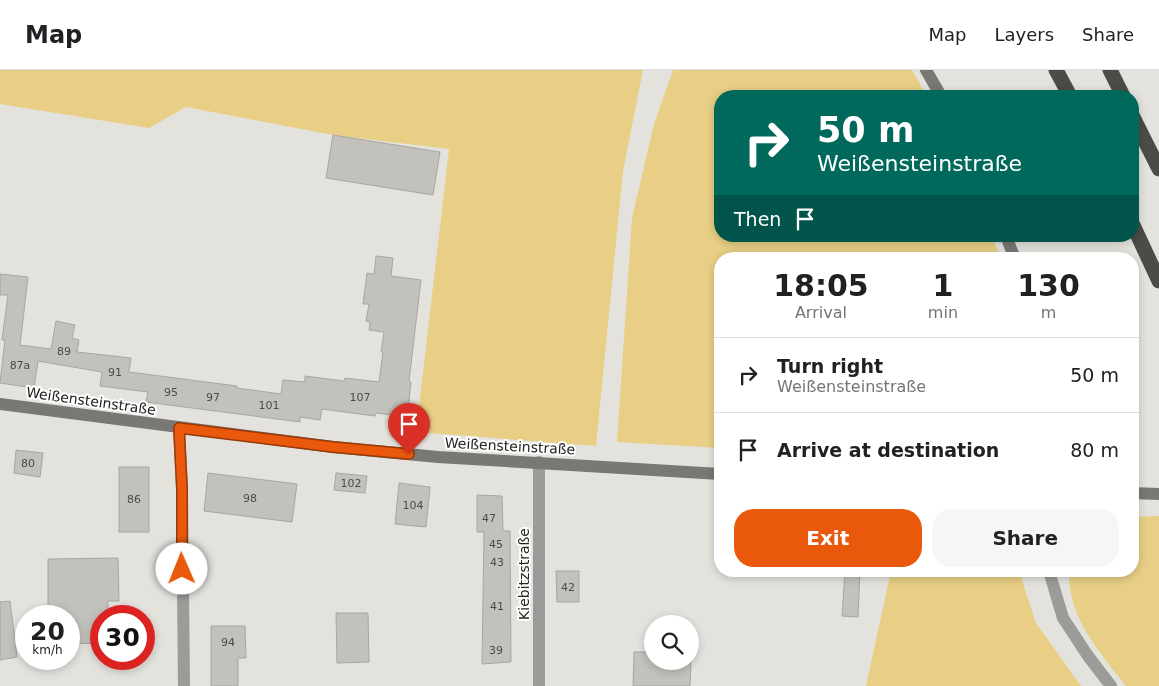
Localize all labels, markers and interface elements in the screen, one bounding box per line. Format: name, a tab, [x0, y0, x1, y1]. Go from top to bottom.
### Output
text: Map	[25, 21, 82, 49]
text: Map	[928, 24, 966, 45]
text: Layers	[994, 24, 1054, 45]
text: Share	[1082, 24, 1134, 45]
icon: right	[734, 110, 799, 175]
text: 50 m	[817, 110, 914, 150]
text: Weißensteinstraße	[817, 151, 1022, 176]
icon: arrive	[791, 205, 819, 233]
text: Then	[734, 208, 781, 230]
text: 18:05	[773, 268, 869, 303]
text: 1	[932, 268, 953, 303]
text: 130	[1017, 268, 1080, 303]
text: Arrival	[795, 303, 847, 322]
text: min	[928, 303, 958, 322]
text: m	[1041, 303, 1056, 322]
house number: 89	[57, 345, 71, 358]
text: Turn right	[777, 355, 883, 377]
house number: 87a	[10, 359, 30, 372]
icon: right	[734, 361, 762, 389]
text: 50 m	[1070, 364, 1119, 386]
house number: 91	[108, 366, 122, 379]
text: Weißensteinstraße	[777, 377, 926, 396]
street label: Weißensteinstraße	[25, 384, 157, 418]
house number: 95	[164, 386, 178, 399]
house number: 97	[206, 391, 220, 404]
house number: 107	[350, 391, 371, 404]
house number: 101	[259, 399, 280, 412]
pin	[388, 403, 430, 454]
icon: arrive	[395, 410, 423, 438]
street label: Weißensteinstraße	[444, 435, 576, 457]
icon: arrive	[734, 436, 762, 464]
text: Arrive at destination	[777, 439, 999, 461]
text: 80 m	[1070, 439, 1119, 461]
house number: 80	[21, 457, 35, 470]
house number: 102	[341, 477, 362, 490]
house number: 98	[243, 492, 257, 505]
house number: 86	[127, 493, 141, 506]
house number: 104	[403, 499, 424, 512]
button: Exit	[734, 509, 922, 567]
button: Share	[932, 509, 1119, 567]
house number: 47	[482, 512, 496, 525]
street label: Kiebitzstraße	[516, 528, 532, 620]
house number: 45	[489, 538, 503, 551]
position arrow	[155, 542, 207, 594]
house number: 43	[490, 556, 504, 569]
house number: 42	[561, 581, 575, 594]
house number: 41	[490, 600, 504, 613]
speed limit sign: 30	[90, 605, 155, 670]
map controls	[644, 615, 699, 670]
button: search	[644, 615, 699, 670]
text: 20	[30, 617, 65, 646]
house number: 94	[221, 636, 235, 649]
text: km/h	[32, 643, 63, 657]
house number: 39	[489, 644, 503, 657]

